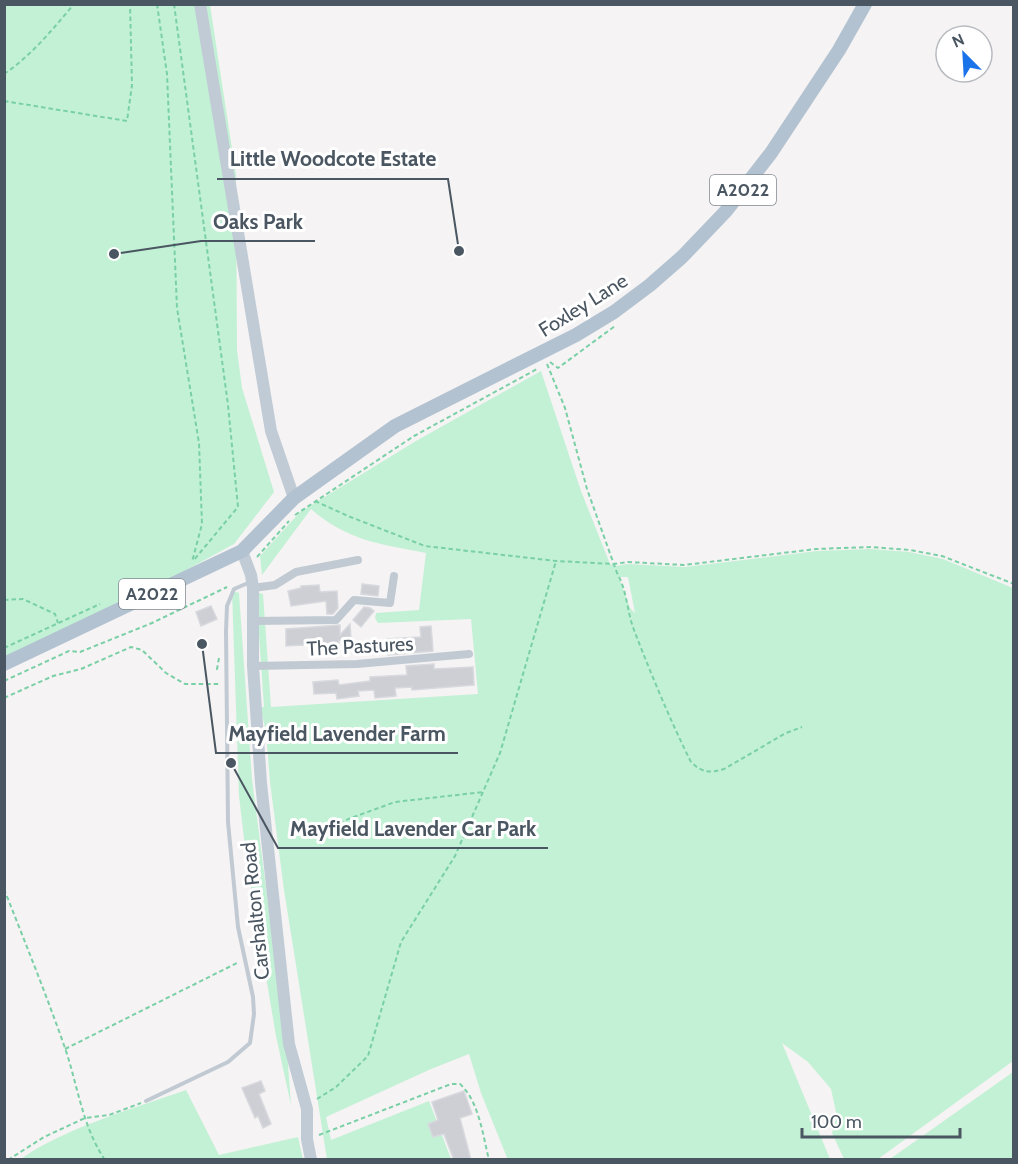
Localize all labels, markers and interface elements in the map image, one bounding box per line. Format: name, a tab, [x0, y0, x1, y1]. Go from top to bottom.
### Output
north arrow	[934, 24, 994, 84]
text: N	[949, 30, 967, 52]
callout: Little Woodcote Estate	[217, 140, 448, 179]
text: Little Woodcote Estate	[230, 146, 437, 171]
road number: A2022	[710, 175, 776, 205]
callout: Oaks Park	[201, 202, 315, 241]
text: Oaks Park	[213, 209, 304, 234]
street label: Foxley Lane	[534, 268, 632, 342]
road number: A2022	[119, 579, 185, 609]
street label: The Pastures	[306, 631, 414, 661]
callout: Mayfield Lavender Farm	[216, 714, 458, 753]
text: Mayfield Lavender Farm	[228, 721, 446, 746]
callout: Mayfield Lavender Car Park	[278, 809, 548, 848]
text: Mayfield Lavender Car Park	[290, 816, 537, 841]
street label: Carshalton Road	[236, 841, 274, 981]
scale bar	[802, 1101, 960, 1139]
text: 100 m	[811, 1111, 862, 1133]

